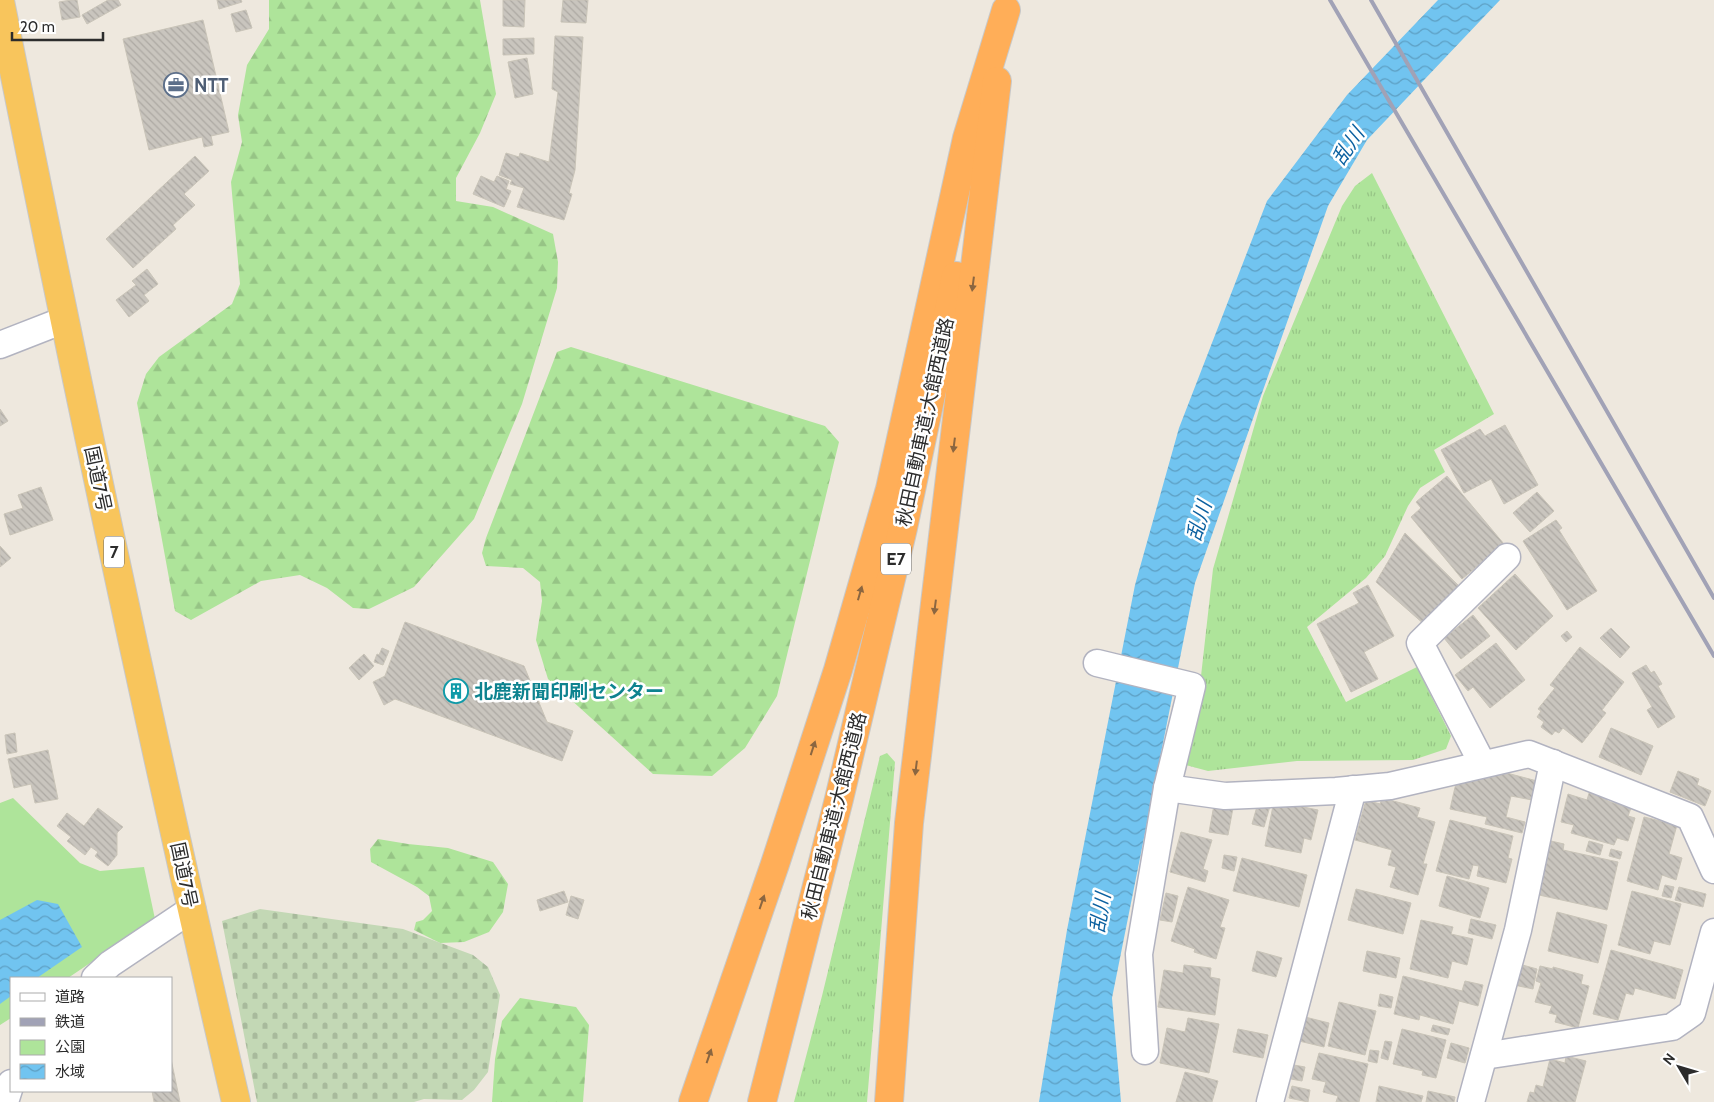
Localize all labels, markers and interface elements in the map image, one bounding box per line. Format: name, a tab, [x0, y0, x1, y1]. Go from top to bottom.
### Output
scale bar	[12, 10, 104, 42]
text: 20 m	[20, 18, 55, 36]
office icon: NTT	[163, 72, 189, 98]
place label: NTT	[194, 74, 229, 97]
water label: 乱川	[1327, 121, 1370, 169]
one-way arrow	[969, 276, 977, 292]
street label: 秋田自動車道;大館西道路	[892, 315, 958, 529]
one-way arrow	[950, 438, 958, 454]
street label: 国道7号	[80, 444, 116, 514]
water label: 乱川	[1182, 496, 1217, 544]
road number: 7	[104, 536, 124, 568]
road number: E7	[881, 544, 911, 574]
one-way arrow	[856, 585, 864, 600]
one-way arrow	[931, 599, 939, 615]
building icon: 北鹿新聞印刷センター	[443, 678, 469, 704]
place label: 北鹿新聞印刷センター	[474, 680, 664, 703]
street label: 秋田自動車道;大館西道路	[797, 710, 871, 922]
one-way arrow	[809, 740, 817, 755]
one-way arrow	[912, 760, 920, 776]
street label: 国道7号	[166, 840, 202, 910]
water label: 乱川	[1085, 889, 1115, 935]
one-way arrow	[759, 895, 766, 910]
legend	[10, 977, 172, 1092]
text: 道路	[55, 988, 85, 1006]
text: 鉄道	[55, 1013, 85, 1031]
text: 公園	[55, 1038, 85, 1056]
north arrow	[1654, 1042, 1704, 1092]
one-way arrow	[705, 1048, 713, 1063]
text: N	[1659, 1050, 1679, 1068]
text: 水域	[55, 1063, 85, 1081]

